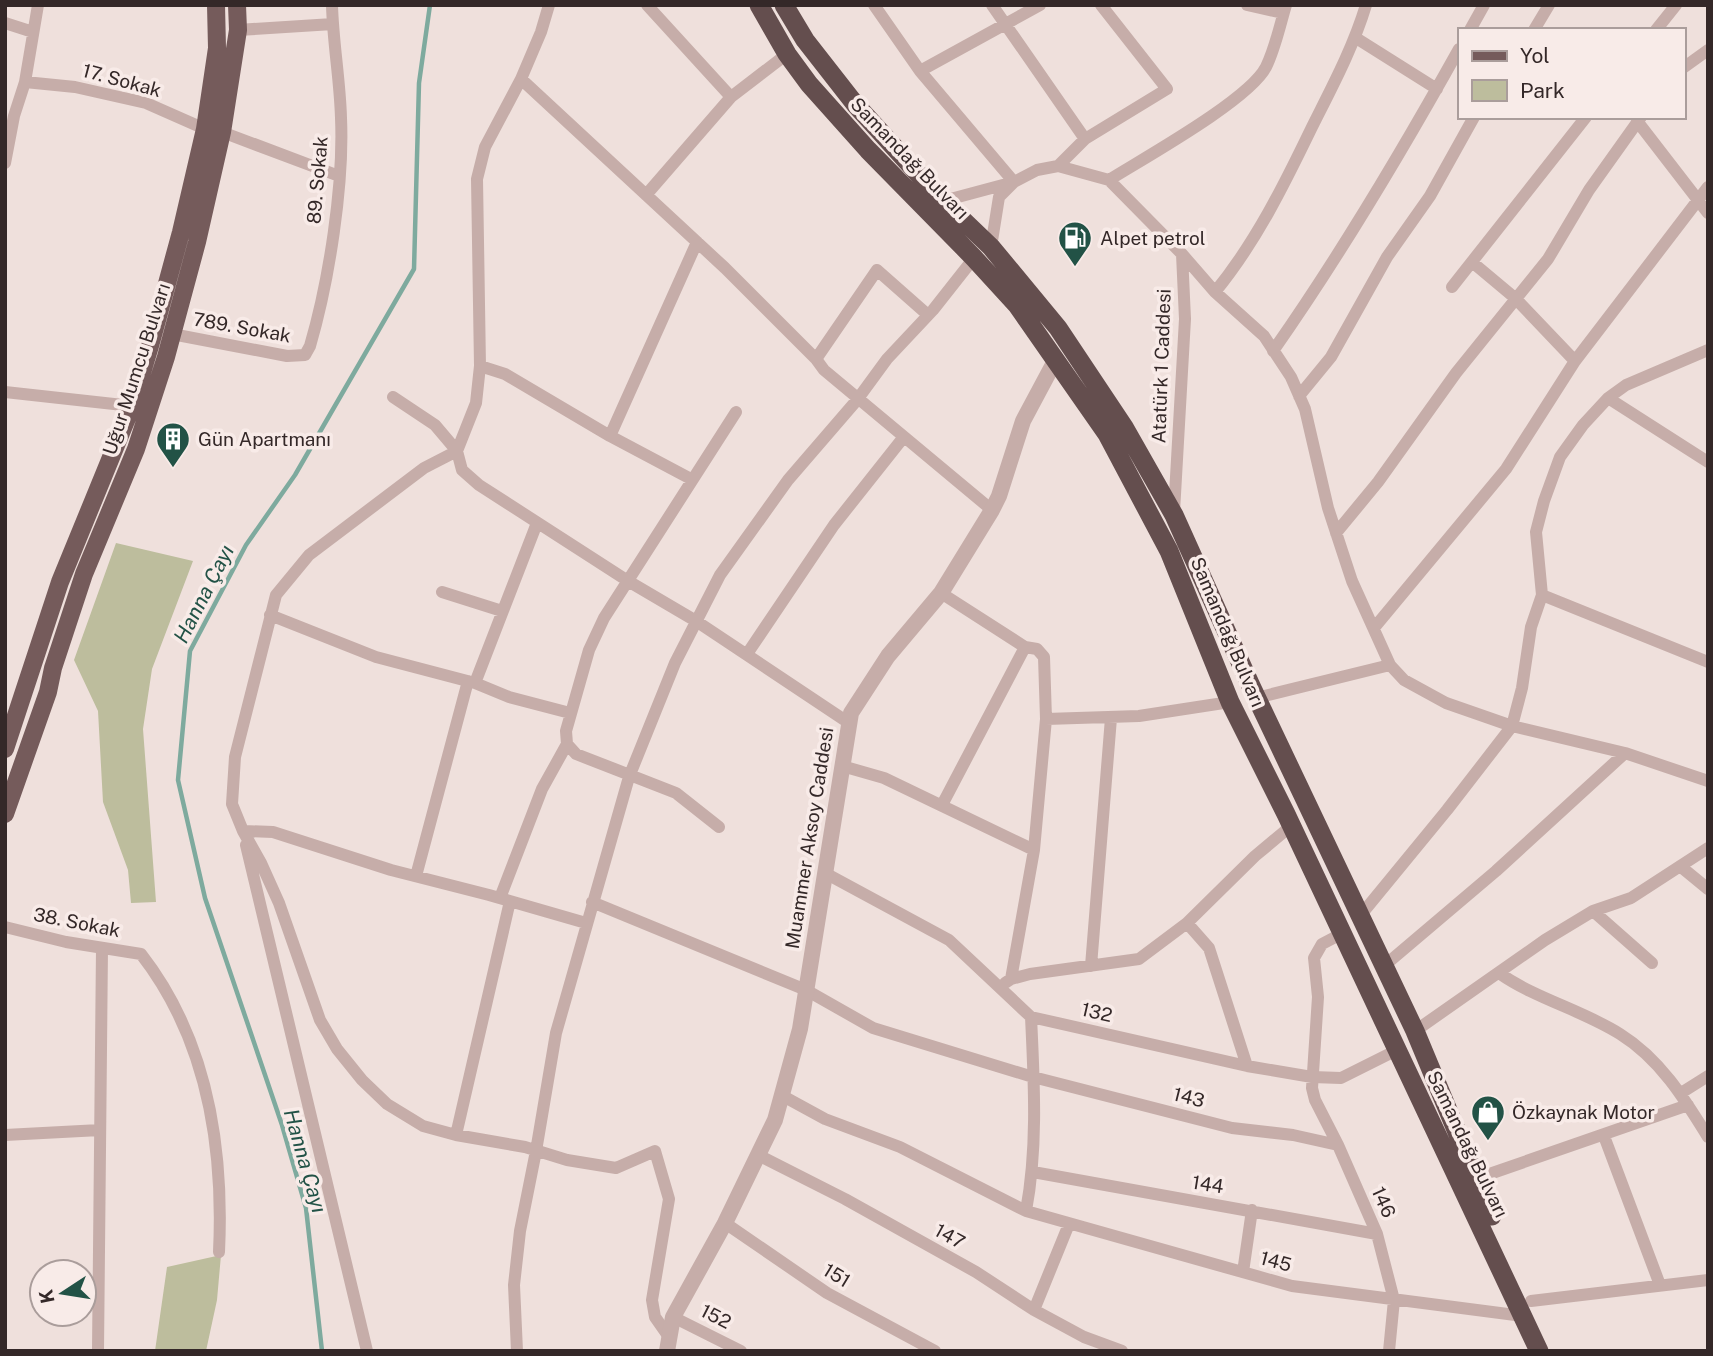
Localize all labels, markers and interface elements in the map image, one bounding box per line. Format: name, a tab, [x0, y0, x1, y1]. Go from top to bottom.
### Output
legend	[1458, 28, 1685, 119]
text: Yol	[1520, 43, 1550, 68]
street label: 17. Sokak	[80, 59, 164, 101]
text: Park	[1520, 78, 1565, 103]
street label: Samandağ Bulvarı	[846, 93, 974, 223]
street label: 89. Sokak	[302, 135, 332, 225]
fuel station icon: Alpet petrol	[1056, 219, 1094, 268]
place label: Alpet petrol	[1100, 227, 1206, 249]
street label: Uğur Mumcu Bulvarı	[98, 280, 174, 458]
street label: Atatürk 1 Caddesi	[1147, 288, 1175, 444]
street label: 789. Sokak	[191, 308, 293, 346]
building icon: Gün Apartmanı	[154, 420, 192, 469]
place label: Gün Apartmanı	[198, 428, 331, 450]
water label: Hanna Çayı	[168, 541, 239, 647]
street label: Samandağ Bulvarı	[1187, 554, 1269, 710]
street label: Muammer Aksoy Caddesi	[781, 726, 837, 950]
street label: 38. Sokak	[32, 903, 123, 941]
street label: 132	[1079, 998, 1115, 1026]
street label: Samandağ Bulvarı	[1423, 1067, 1513, 1221]
street label: 143	[1171, 1082, 1207, 1112]
shop icon: Özkaynak Motor	[1469, 1093, 1507, 1142]
place label: Özkaynak Motor	[1512, 1101, 1655, 1123]
water label: Hanna Çayı	[279, 1106, 332, 1216]
street label: 144	[1191, 1171, 1225, 1197]
street label: 146	[1368, 1183, 1400, 1221]
street label: 147	[931, 1219, 969, 1253]
street label: 145	[1258, 1246, 1294, 1276]
north arrow	[28, 1258, 98, 1328]
street label: 151	[819, 1258, 855, 1292]
text: K	[34, 1287, 59, 1305]
street label: 152	[697, 1299, 735, 1333]

